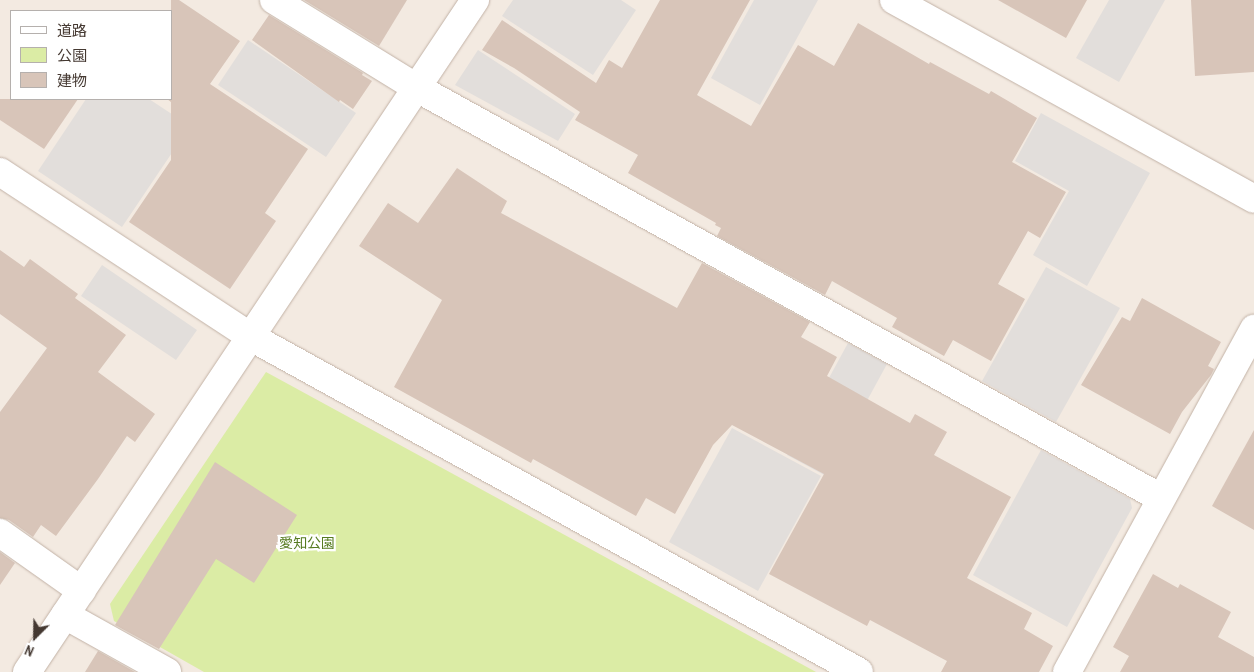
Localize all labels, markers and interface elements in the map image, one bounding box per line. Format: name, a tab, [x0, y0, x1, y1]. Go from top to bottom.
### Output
legend	[10, 10, 172, 100]
text: 道路	[57, 20, 87, 41]
text: 公園	[57, 45, 87, 66]
text: 建物	[57, 70, 87, 91]
park label: 愛知公園	[279, 535, 335, 551]
north arrow	[10, 612, 60, 662]
text: N	[22, 641, 36, 661]

